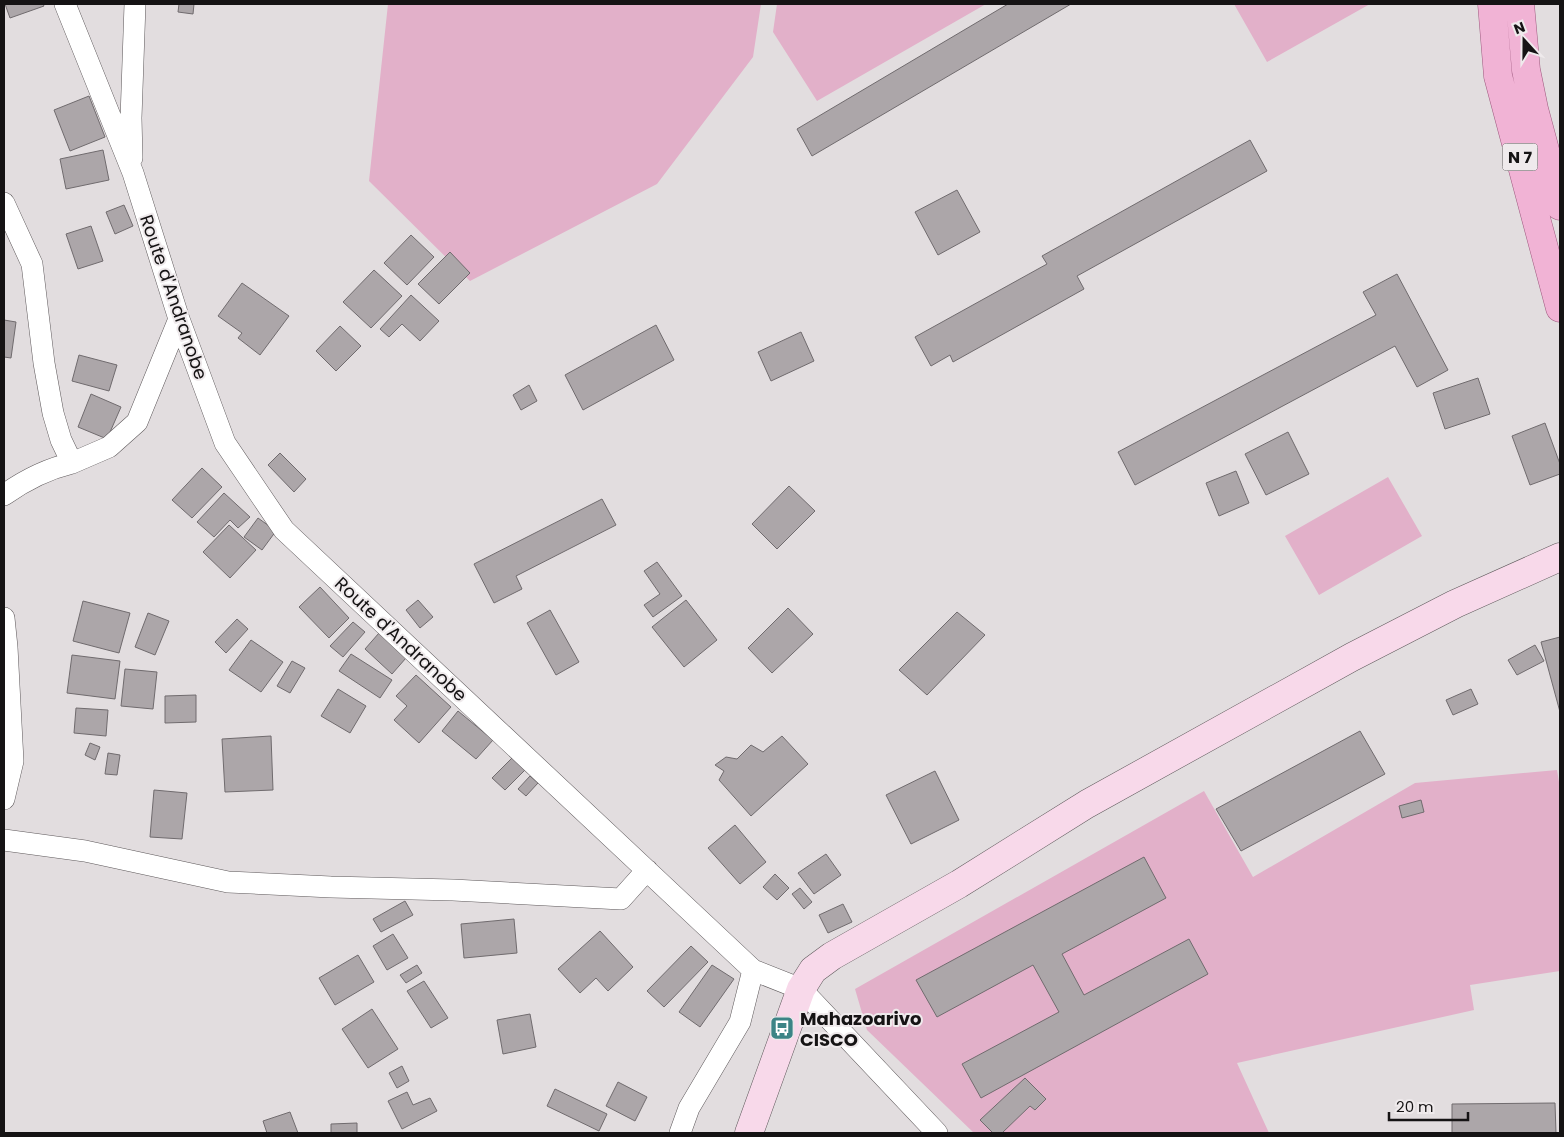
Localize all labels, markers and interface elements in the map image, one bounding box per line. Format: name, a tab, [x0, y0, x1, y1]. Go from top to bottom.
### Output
north arrow	[1499, 15, 1549, 65]
text: N	[1511, 17, 1528, 39]
road number: N 7	[1502, 144, 1538, 170]
street label: Route d'Andranobe	[134, 211, 214, 383]
street label: Route d'Andranobe	[329, 571, 473, 707]
place label: Mahazoarivo CISCO	[800, 1006, 921, 1052]
bus stop icon: Mahazoarivo CISCO	[769, 1015, 795, 1041]
scale bar	[1389, 1090, 1468, 1122]
text: 20 m	[1396, 1096, 1434, 1117]

